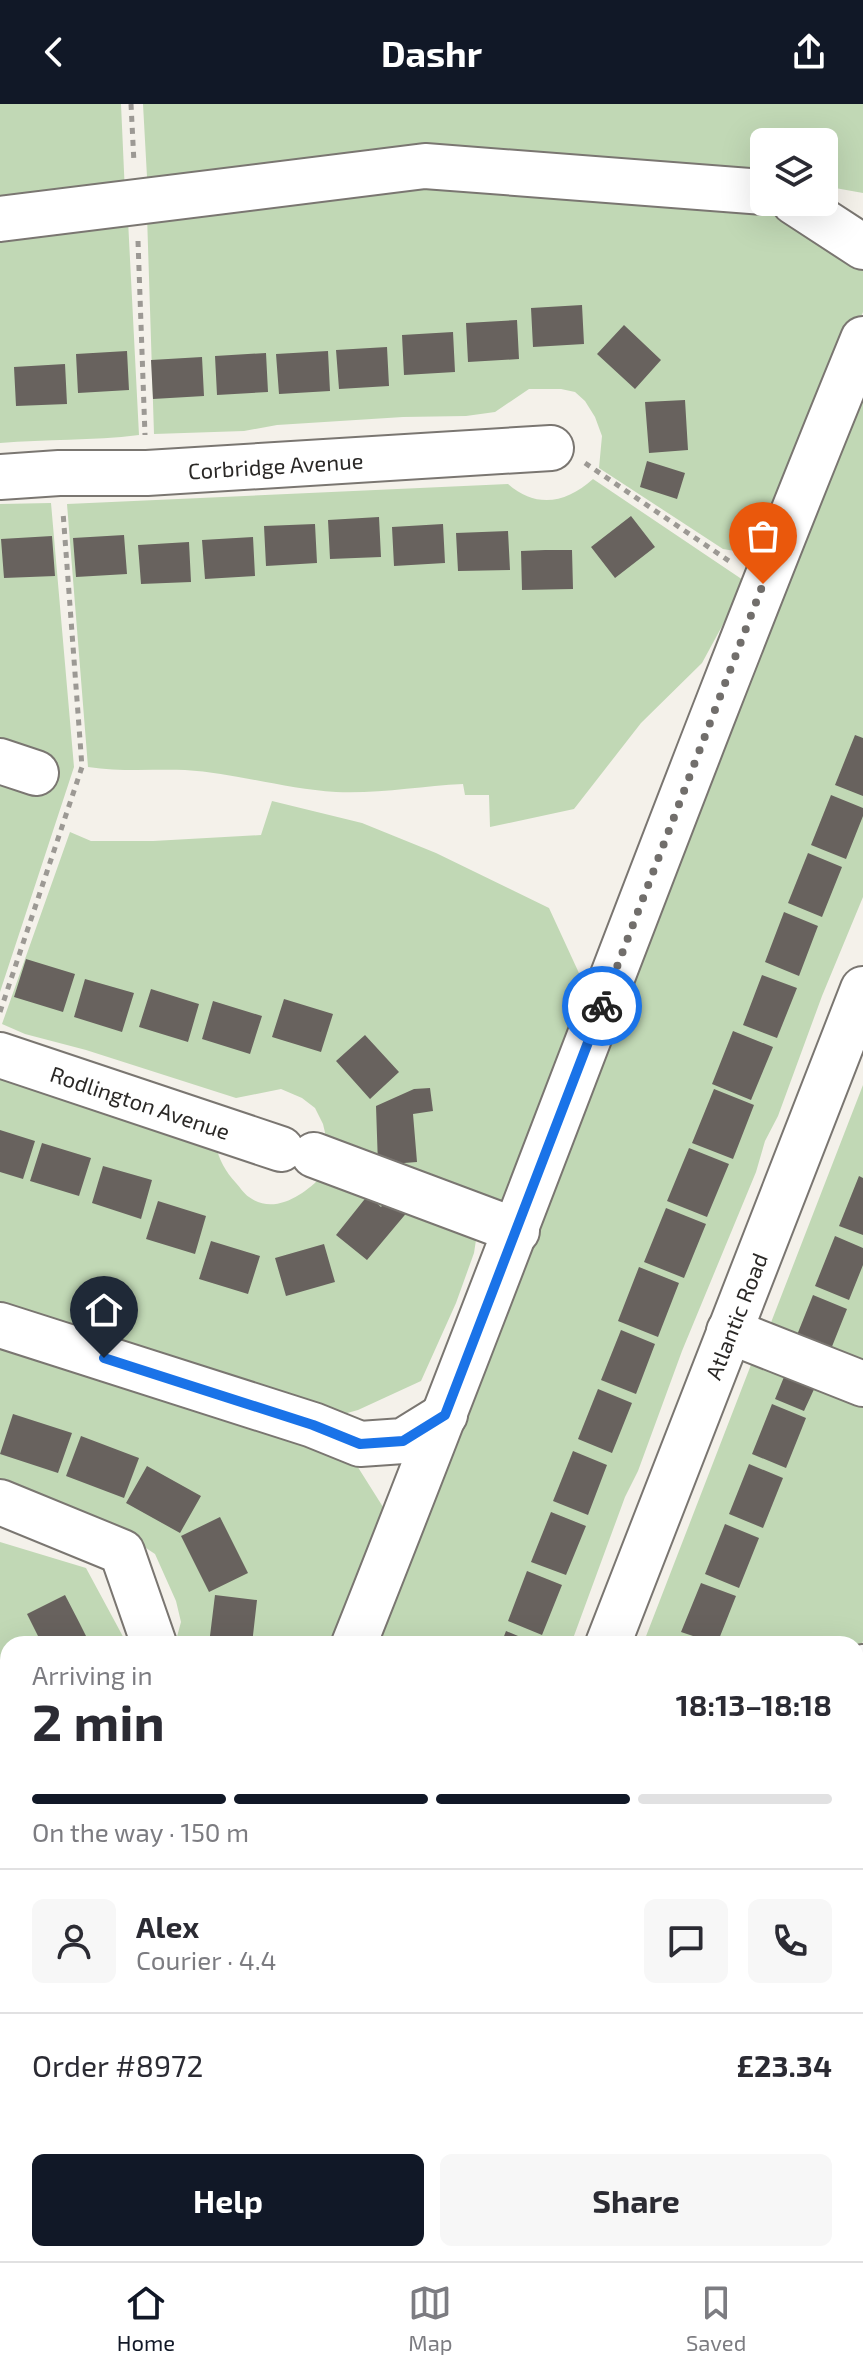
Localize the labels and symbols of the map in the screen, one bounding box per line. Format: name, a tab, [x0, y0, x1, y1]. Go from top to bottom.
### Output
street label: Corbridge Avenue	[187, 447, 364, 483]
pin	[729, 502, 797, 584]
courier	[562, 966, 642, 1046]
street label: Rodlington Avenue	[47, 1060, 233, 1144]
street label: Atlantic Road	[699, 1249, 772, 1383]
pin	[70, 1276, 138, 1358]

